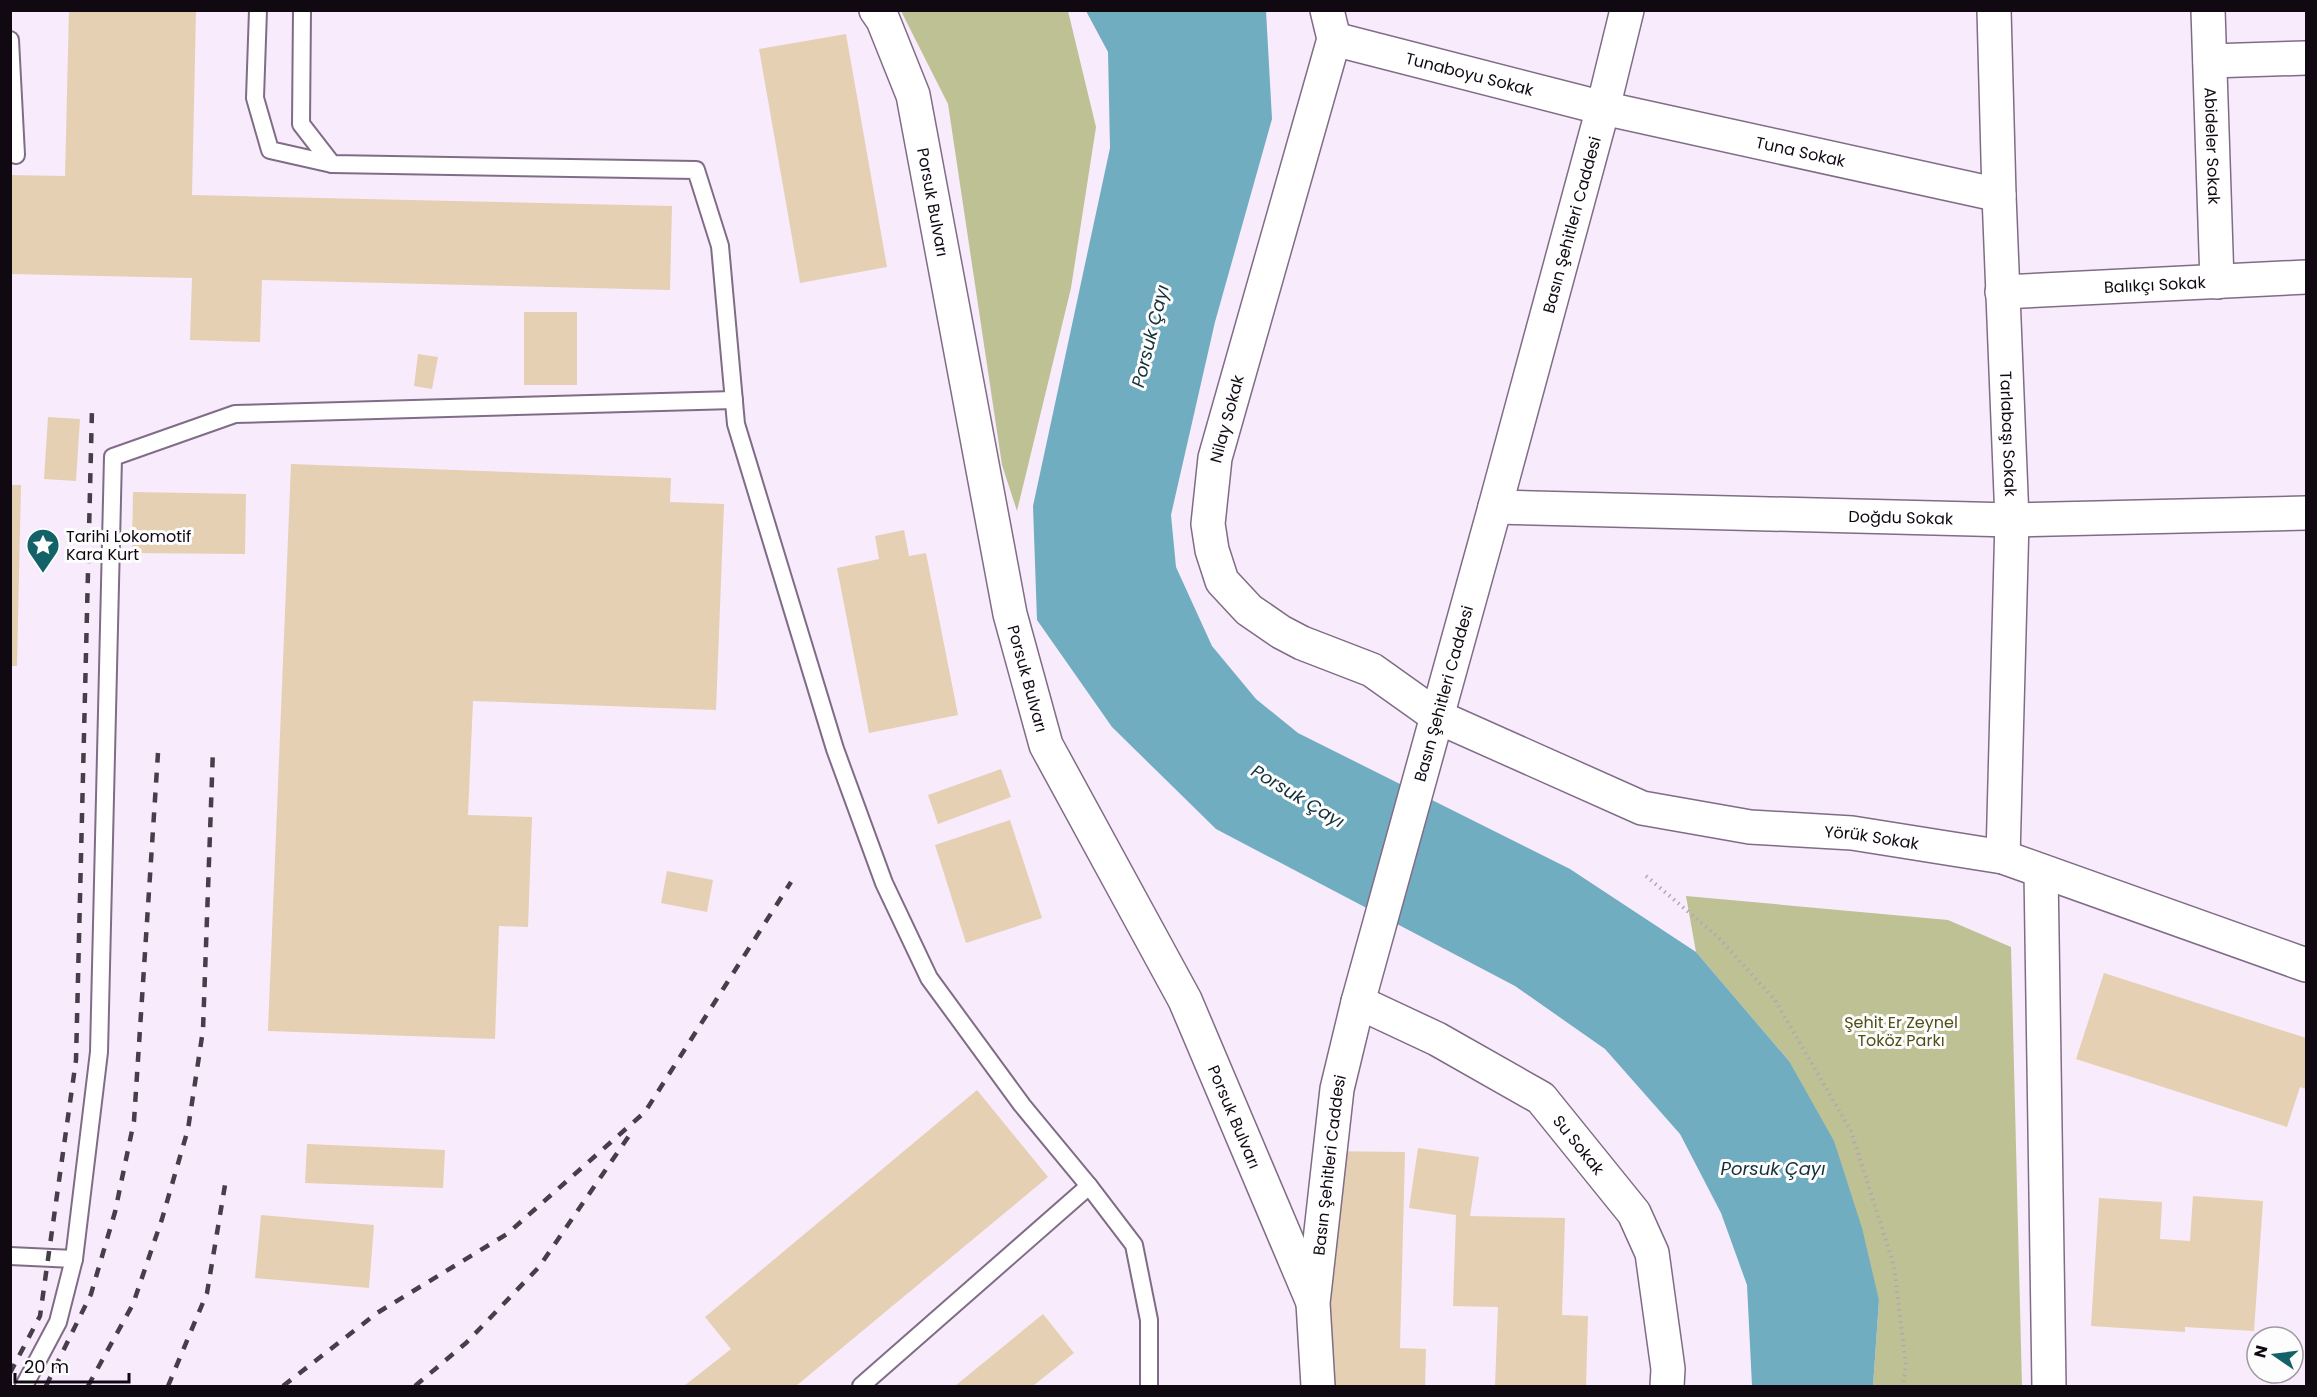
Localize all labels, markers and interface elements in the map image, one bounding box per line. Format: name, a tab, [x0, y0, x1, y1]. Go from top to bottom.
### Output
street label: Tunaboyu Sokak	[1403, 46, 1537, 101]
street label: Abideler Sokak	[2199, 87, 2226, 206]
street label: Tuna Sokak	[1754, 130, 1848, 173]
street label: Basın Şehitleri Caddesi	[1537, 134, 1606, 316]
street label: Porsuk Bulvarı	[912, 146, 954, 259]
street label: Balıkçı Sokak	[2103, 270, 2207, 298]
water label: Porsuk Çayı	[1125, 282, 1175, 390]
street label: Tarlabaşı Sokak	[1995, 371, 2023, 498]
street label: Nilay Sokak	[1204, 372, 1250, 466]
street label: Doğdu Sokak	[1848, 504, 1954, 530]
place label: Tarihi Lokomotif Kara Kurt	[66, 525, 191, 566]
place icon: Tarihi Lokomotif Kara Kurt	[25, 527, 61, 574]
street label: Basın Şehitleri Caddesi	[1408, 603, 1479, 784]
street label: Porsuk Bulvarı	[1002, 622, 1053, 735]
water label: Porsuk Çayı	[1247, 758, 1349, 834]
street label: Yörük Sokak	[1824, 820, 1921, 855]
park label: Şehit Er Zeynel Toköz Parkı	[1844, 1011, 1958, 1052]
street label: Porsuk Bulvarı	[1202, 1061, 1267, 1172]
street label: Basın Şehitleri Caddesi	[1307, 1072, 1352, 1257]
street label: Su Sokak	[1548, 1110, 1611, 1180]
water label: Porsuk Çayı	[1721, 1156, 1825, 1181]
north arrow	[2245, 1325, 2305, 1385]
text: N	[2248, 1343, 2274, 1360]
scale bar	[15, 1346, 129, 1384]
text: 20 m	[24, 1354, 69, 1379]

